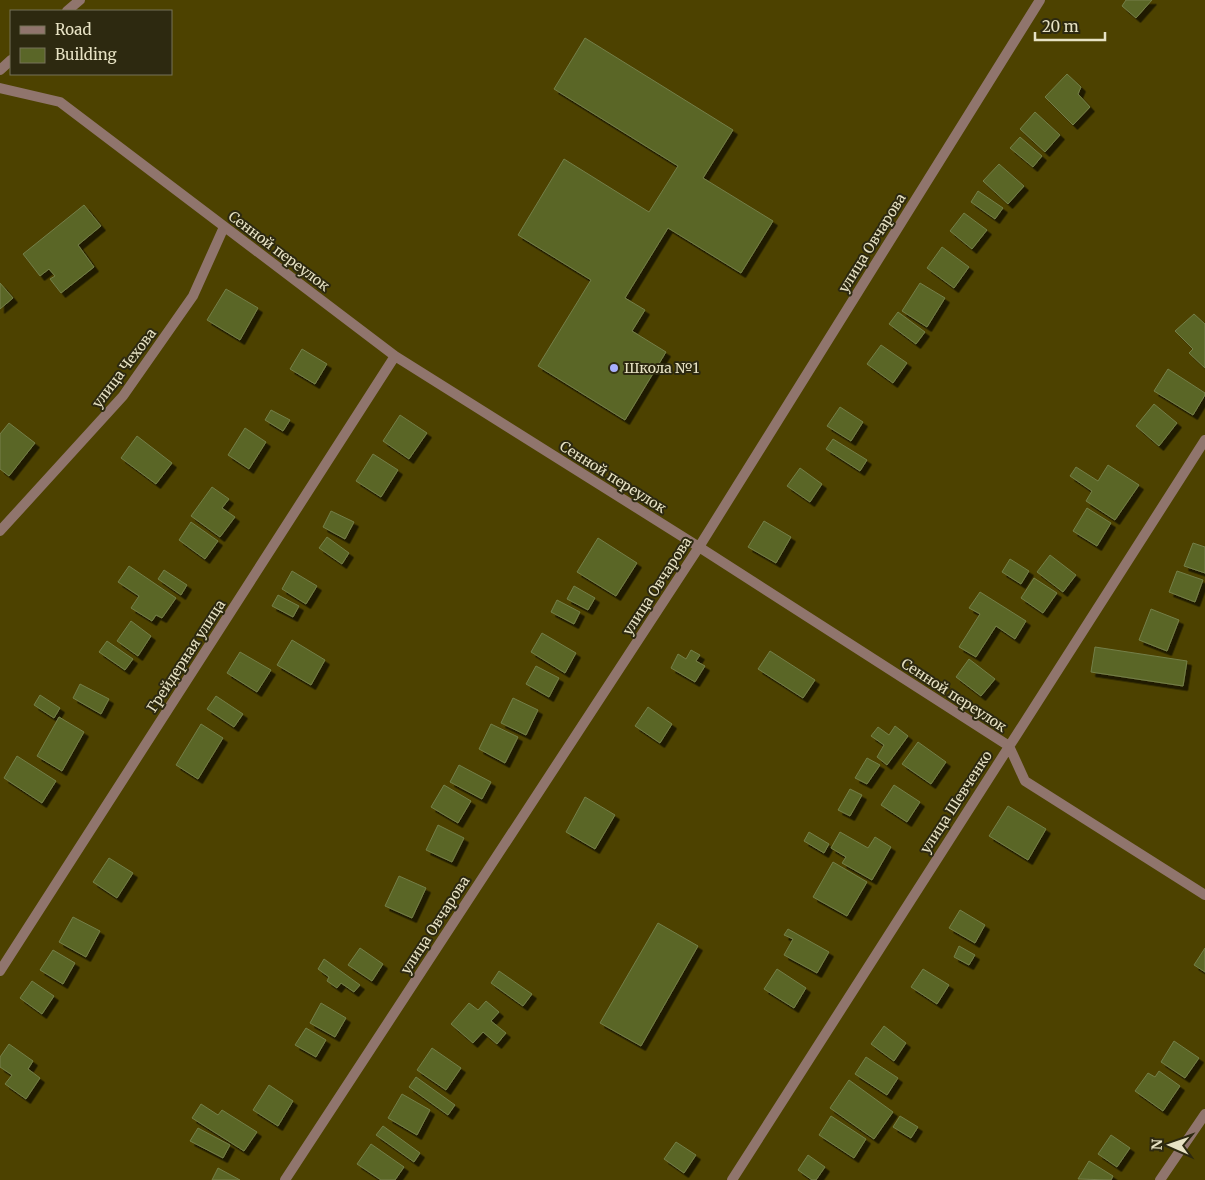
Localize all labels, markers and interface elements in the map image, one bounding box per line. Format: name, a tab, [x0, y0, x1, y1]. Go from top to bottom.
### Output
legend	[10, 10, 172, 75]
scale bar	[1035, 10, 1105, 42]
text: 20 m	[1042, 17, 1079, 36]
text: Road	[55, 20, 91, 39]
text: Building	[55, 45, 117, 64]
street label: улица Овчарова	[834, 190, 910, 296]
street label: Сенной переулок	[225, 207, 333, 295]
street label: улица Чехова	[88, 324, 160, 411]
place label: Школа №1	[624, 359, 699, 377]
marker: Школа №1	[608, 362, 620, 374]
street label: Сенной переулок	[556, 437, 670, 517]
street label: улица Овчарова	[619, 533, 696, 639]
street label: Грейдерная улица	[143, 596, 229, 716]
street label: Сенной переулок	[898, 654, 1010, 736]
street label: улица Шевченко	[916, 747, 996, 857]
street label: улица Овчарова	[397, 872, 474, 978]
north arrow	[1145, 1120, 1195, 1170]
text: N	[1148, 1139, 1166, 1150]

